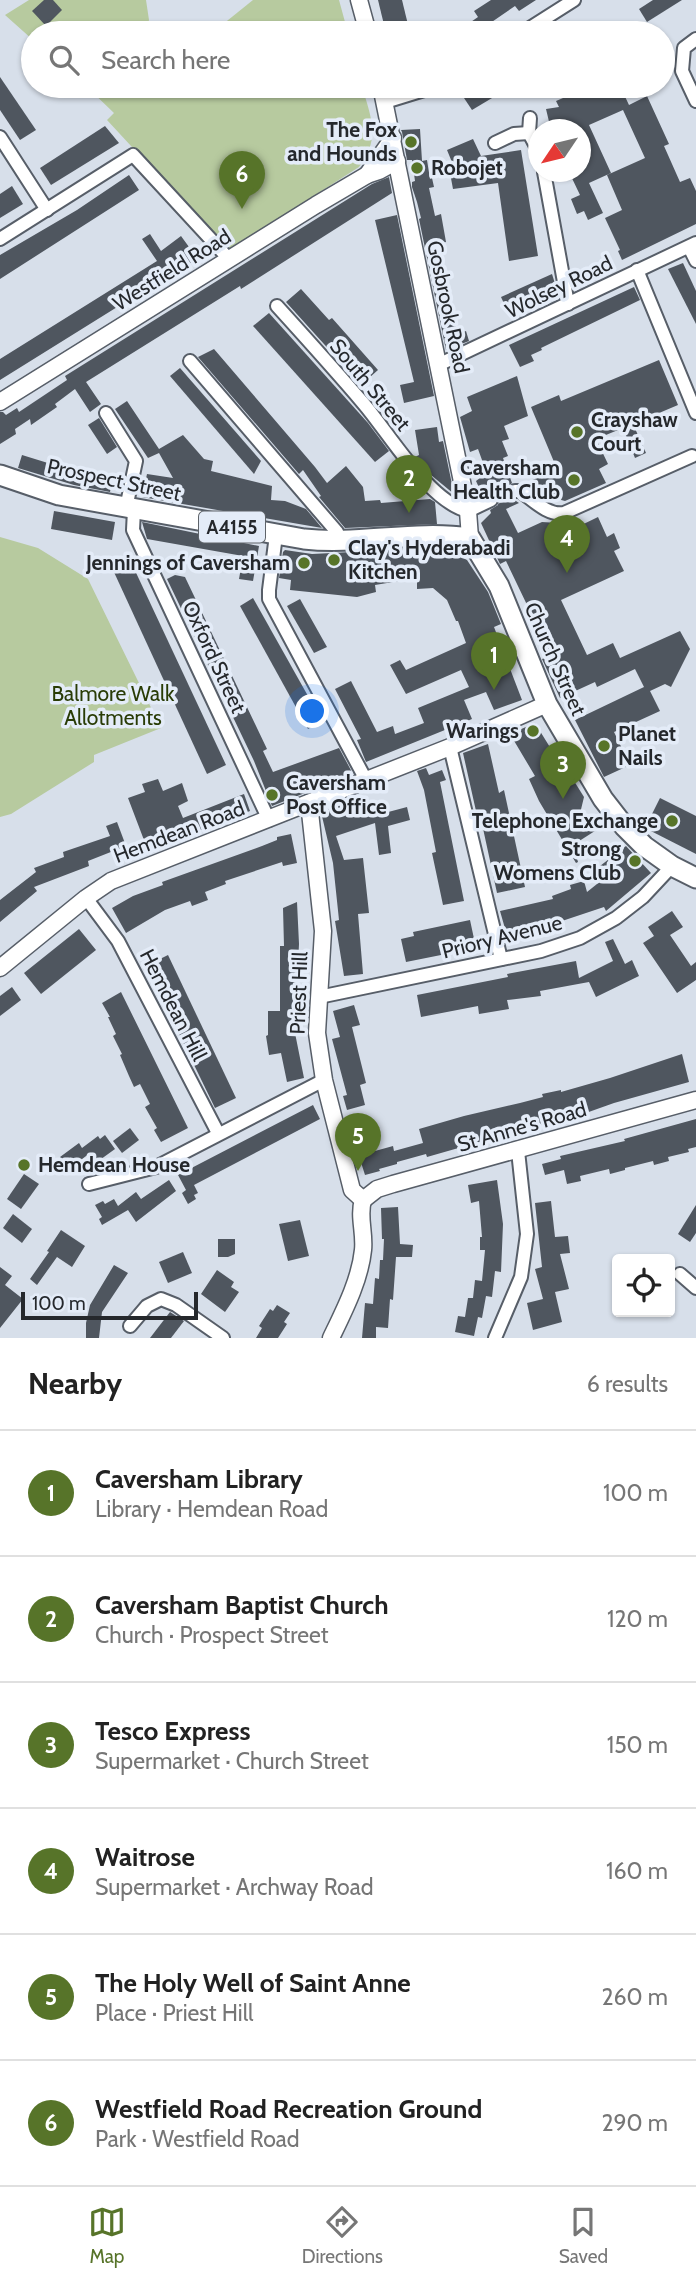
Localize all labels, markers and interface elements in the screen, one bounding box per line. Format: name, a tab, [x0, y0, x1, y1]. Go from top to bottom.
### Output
search box	[21, 21, 675, 98]
icon: search	[45, 41, 83, 79]
text: Search here	[101, 44, 230, 76]
place label: The Fox and Hounds	[287, 117, 398, 166]
north arrow	[528, 119, 591, 182]
marker: The Fox and Hounds	[403, 134, 419, 150]
pin: 6	[219, 151, 265, 209]
place label: Robojet	[431, 155, 503, 180]
marker: Robojet	[409, 160, 425, 176]
street label: Westfield Road	[108, 223, 235, 316]
street label: Gosbrook Road	[422, 238, 475, 376]
street label: Wolsey Road	[501, 250, 616, 323]
street label: South Street	[325, 334, 416, 436]
place label: Crayshaw Court	[591, 407, 678, 456]
marker: Crayshaw Court	[569, 424, 585, 440]
street label: Prospect Street	[45, 453, 183, 506]
pin: 2	[386, 455, 432, 513]
place label: Caversham Health Club	[453, 455, 560, 504]
marker: Caversham Health Club	[566, 472, 582, 488]
road number: A4155	[199, 512, 265, 542]
pin: 4	[544, 515, 590, 573]
place label: Clay's Hyderabadi Kitchen	[348, 535, 511, 584]
place label: Jennings of Caversham	[85, 550, 290, 575]
marker: Clay's Hyderabadi Kitchen	[326, 552, 342, 568]
marker: Jennings of Caversham	[296, 555, 312, 571]
street label: Oxford Street	[178, 597, 251, 717]
street label: Church Street	[519, 598, 592, 719]
pin: 1	[471, 632, 517, 690]
park label: Balmore Walk Allotments	[52, 681, 175, 730]
your location	[295, 694, 329, 728]
place label: Warings	[446, 718, 519, 743]
place label: Planet Nails	[618, 721, 676, 770]
marker: Warings	[525, 723, 541, 739]
marker: Planet Nails	[596, 738, 612, 754]
pin: 3	[540, 741, 586, 799]
place label: Caversham Post Office	[286, 770, 387, 819]
marker: Caversham Post Office	[264, 787, 280, 803]
street label: Hemdean Road	[110, 795, 248, 868]
place label: Telephone Exchange	[472, 808, 658, 833]
marker: Telephone Exchange	[664, 813, 680, 829]
place label: Strong Womens Club	[494, 836, 621, 885]
marker: Strong Womens Club	[627, 853, 643, 869]
street label: Priory Avenue	[439, 909, 565, 964]
street label: Hemdean Hill	[135, 945, 212, 1065]
street label: Priest Hill	[285, 951, 312, 1035]
street label: St Anne's Road	[455, 1096, 589, 1157]
pin: 5	[335, 1113, 381, 1171]
place label: Hemdean House	[38, 1152, 190, 1177]
marker: Hemdean House	[16, 1157, 32, 1173]
map controls	[612, 1254, 675, 1317]
button: locate	[612, 1254, 675, 1317]
scale bar	[21, 1289, 198, 1321]
text: 100 m	[32, 1292, 86, 1315]
text: Nearby	[28, 1365, 122, 1402]
text: 6 results	[587, 1370, 668, 1398]
text: Caversham Library	[95, 1463, 303, 1495]
text: 1	[47, 1479, 55, 1507]
text: 100 m	[603, 1479, 668, 1507]
text: Library · Hemdean Road	[95, 1495, 328, 1523]
text: Caversham Baptist Church	[95, 1589, 389, 1621]
text: 2	[45, 1605, 57, 1633]
text: 120 m	[607, 1605, 668, 1633]
text: Church · Prospect Street	[95, 1621, 329, 1649]
text: Tesco Express	[95, 1715, 250, 1747]
text: 3	[45, 1731, 57, 1759]
text: 150 m	[607, 1731, 668, 1759]
text: Supermarket · Church Street	[95, 1747, 369, 1775]
text: Waitrose	[95, 1841, 195, 1873]
text: 4	[44, 1857, 58, 1885]
text: 160 m	[606, 1857, 668, 1885]
text: Supermarket · Archway Road	[95, 1873, 374, 1901]
text: The Holy Well of Saint Anne	[95, 1967, 411, 1999]
text: 5	[45, 1983, 57, 2011]
text: 260 m	[601, 1983, 668, 2011]
text: Place · Priest Hill	[95, 1999, 254, 2027]
text: Westfield Road Recreation Ground	[95, 2093, 482, 2125]
text: 6	[45, 2109, 57, 2137]
text: 290 m	[601, 2109, 668, 2137]
text: Park · Westfield Road	[95, 2125, 300, 2153]
tab: Map	[88, 2203, 126, 2268]
tab: Directions	[302, 2203, 383, 2268]
tab: Saved	[559, 2203, 608, 2268]

